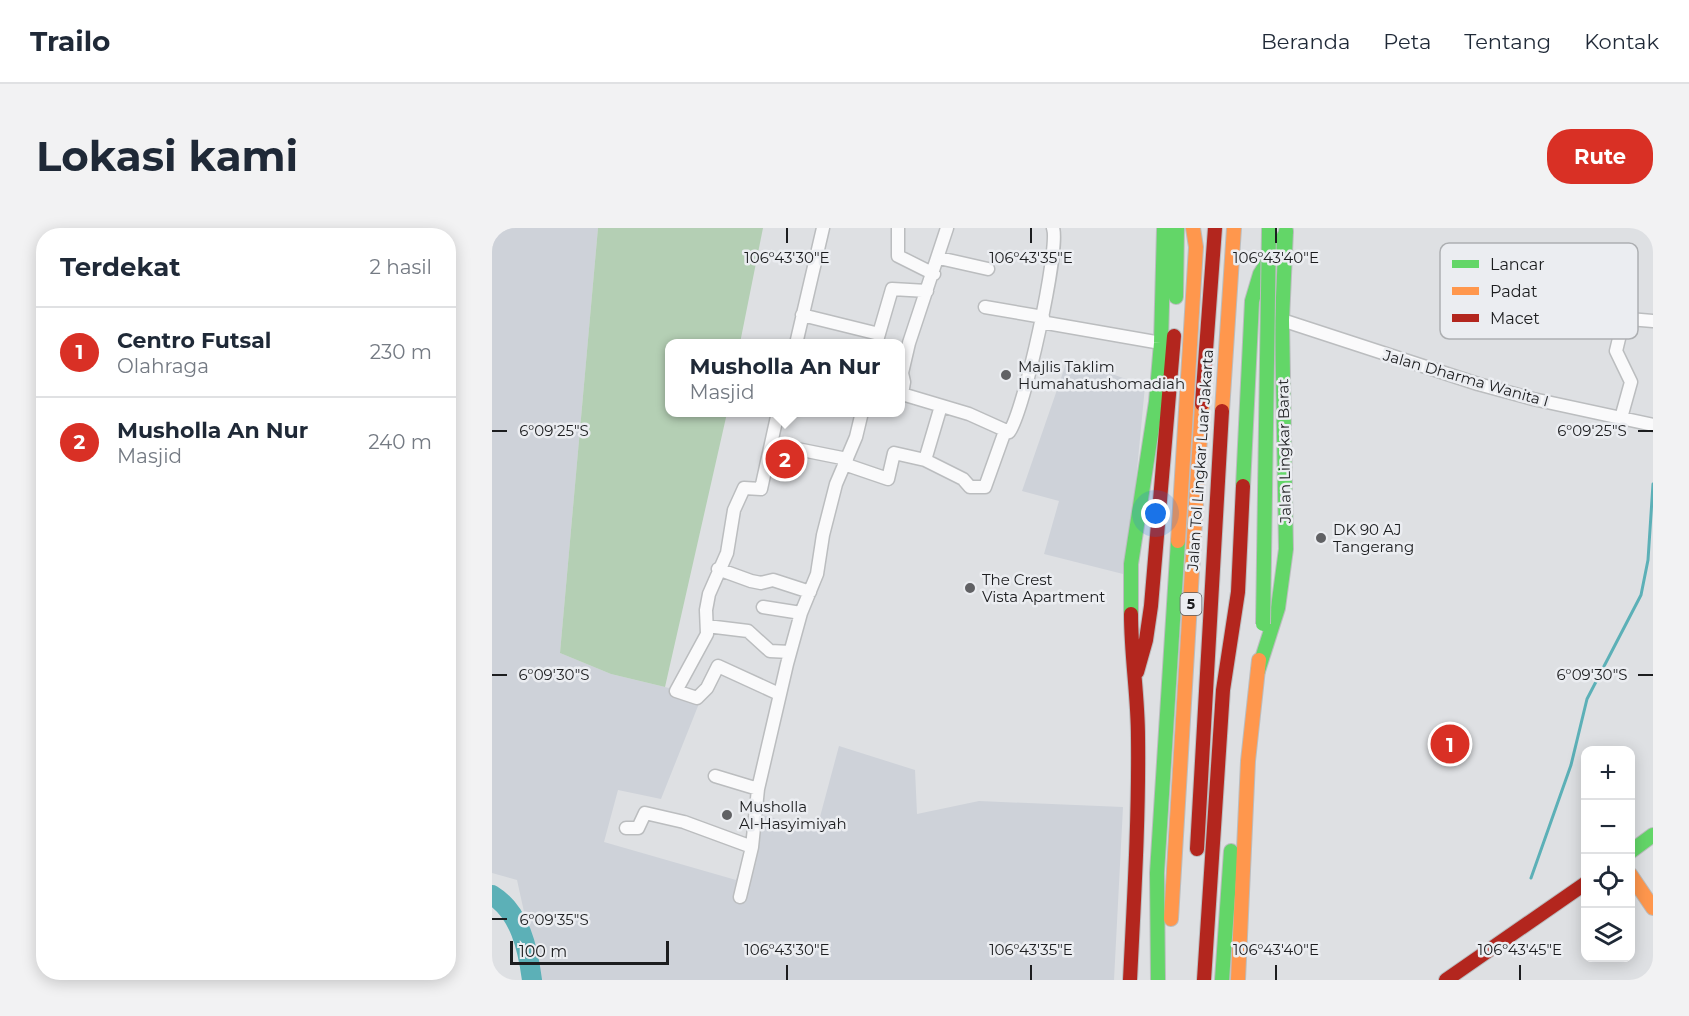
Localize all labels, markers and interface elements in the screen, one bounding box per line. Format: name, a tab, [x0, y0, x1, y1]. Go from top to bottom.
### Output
text: Trailo	[30, 24, 110, 58]
text: Beranda	[1261, 29, 1350, 54]
text: Peta	[1383, 29, 1431, 54]
text: Tentang	[1464, 29, 1551, 54]
text: Kontak	[1584, 29, 1659, 54]
button: Rute	[1547, 129, 1653, 184]
text: Lokasi kami	[36, 130, 298, 182]
legend	[1440, 243, 1638, 339]
text: 106°43'30"E	[744, 248, 830, 267]
text: 106°43'35"E	[989, 248, 1073, 267]
text: 106°43'40"E	[1233, 248, 1319, 267]
text: Terdekat	[60, 251, 181, 283]
text: 2 hasil	[370, 255, 432, 279]
text: Lancar	[1490, 255, 1545, 274]
text: Padat	[1490, 282, 1538, 301]
text: Macet	[1490, 309, 1540, 328]
text: Centro Futsal	[117, 327, 271, 354]
popup	[665, 339, 905, 417]
text: 1	[76, 340, 83, 364]
text: 230 m	[370, 340, 432, 364]
street label: Jalan Dharma Wanita I	[1380, 345, 1551, 411]
street label: Jalan Tol Lingkar Luar Jakarta	[1183, 349, 1217, 572]
text: Musholla An Nur	[689, 353, 881, 380]
text: Olahraga	[117, 354, 209, 378]
place label: Majlis Taklim Humahatushomadiah	[1018, 357, 1185, 393]
marker: Majlis Taklim Humahatushomadiah	[999, 368, 1013, 382]
street label: Jalan Lingkar Barat	[1273, 378, 1295, 525]
text: Masjid	[689, 380, 754, 404]
text: Musholla An Nur	[117, 417, 308, 444]
text: 6°09'25"S	[519, 421, 589, 440]
text: 6°09'25"S	[1557, 421, 1627, 440]
text: 2	[74, 430, 85, 454]
text: 240 m	[368, 430, 432, 454]
pin: 2	[766, 436, 804, 482]
text: Masjid	[117, 444, 182, 468]
your location	[1141, 499, 1170, 528]
place label: DK 90 AJ Tangerang	[1333, 520, 1414, 556]
marker: DK 90 AJ Tangerang	[1314, 531, 1328, 545]
place label: The Crest Vista Apartment	[982, 570, 1105, 606]
marker: The Crest Vista Apartment	[963, 581, 977, 595]
road number: 5	[1180, 593, 1202, 615]
text: 6°09'30"S	[519, 665, 589, 684]
text: 6°09'30"S	[1557, 665, 1627, 684]
pin: 1	[1430, 722, 1470, 766]
map controls	[1581, 746, 1635, 962]
button: +	[1581, 746, 1635, 800]
place label: Musholla Al-Hasyimiyah	[739, 797, 847, 833]
button: −	[1581, 800, 1635, 854]
marker: Musholla Al-Hasyimiyah	[720, 808, 734, 822]
button: locate	[1581, 854, 1635, 908]
button: layers	[1581, 908, 1635, 962]
text: 6°09'35"S	[519, 910, 589, 929]
scale bar	[510, 938, 669, 966]
text: 106°43'30"E	[744, 940, 830, 959]
text: 106°43'35"E	[989, 940, 1073, 959]
text: 106°43'40"E	[1233, 940, 1319, 959]
text: 106°43'45"E	[1478, 940, 1562, 959]
text: 100 m	[519, 942, 567, 961]

